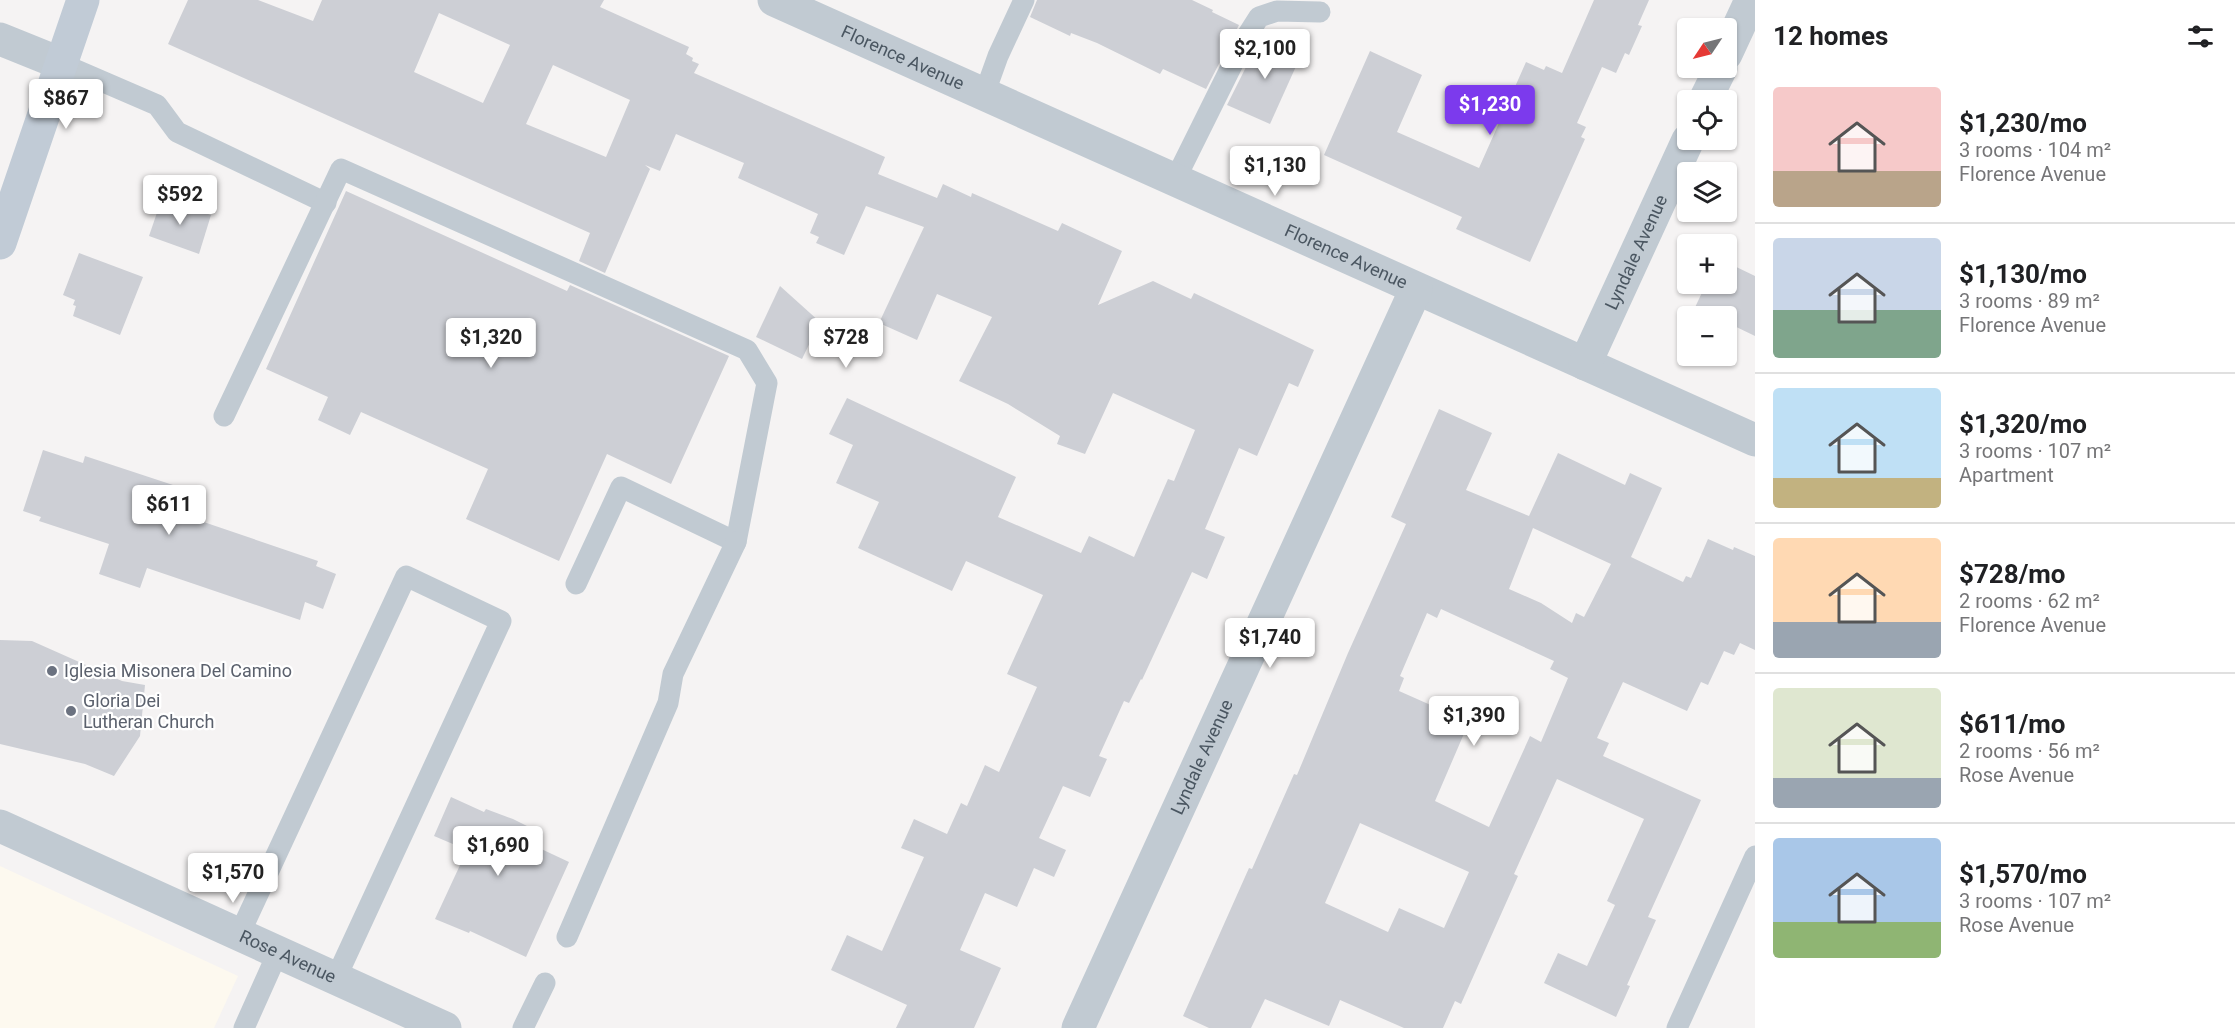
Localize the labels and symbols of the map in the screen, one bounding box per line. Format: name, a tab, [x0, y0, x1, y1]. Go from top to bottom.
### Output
north arrow	[1677, 18, 1737, 78]
street label: Florence Avenue	[838, 21, 968, 94]
pin: $2,100	[1216, 29, 1314, 80]
pin: $867	[30, 79, 102, 130]
pin: $1,230	[1441, 85, 1539, 136]
pin: $1,130	[1226, 146, 1324, 197]
pin: $592	[144, 175, 216, 226]
street label: Lyndale Avenue	[1600, 191, 1671, 313]
street label: Florence Avenue	[1282, 219, 1411, 293]
pin: $1,320	[442, 318, 540, 369]
pin: $728	[810, 318, 882, 369]
pin: $611	[133, 485, 205, 536]
pin: $1,740	[1221, 618, 1319, 669]
place label: Iglesia Misonera Del Camino	[64, 660, 292, 681]
marker: Iglesia Misonera Del Camino	[45, 664, 59, 678]
place label: Gloria Dei Lutheran Church	[83, 690, 214, 732]
street label: Lyndale Avenue	[1166, 696, 1237, 818]
pin: $1,390	[1425, 696, 1523, 747]
marker: Gloria Dei Lutheran Church	[64, 704, 78, 718]
pin: $1,690	[449, 826, 547, 877]
pin: $1,570	[184, 853, 282, 904]
street label: Rose Avenue	[236, 925, 339, 987]

